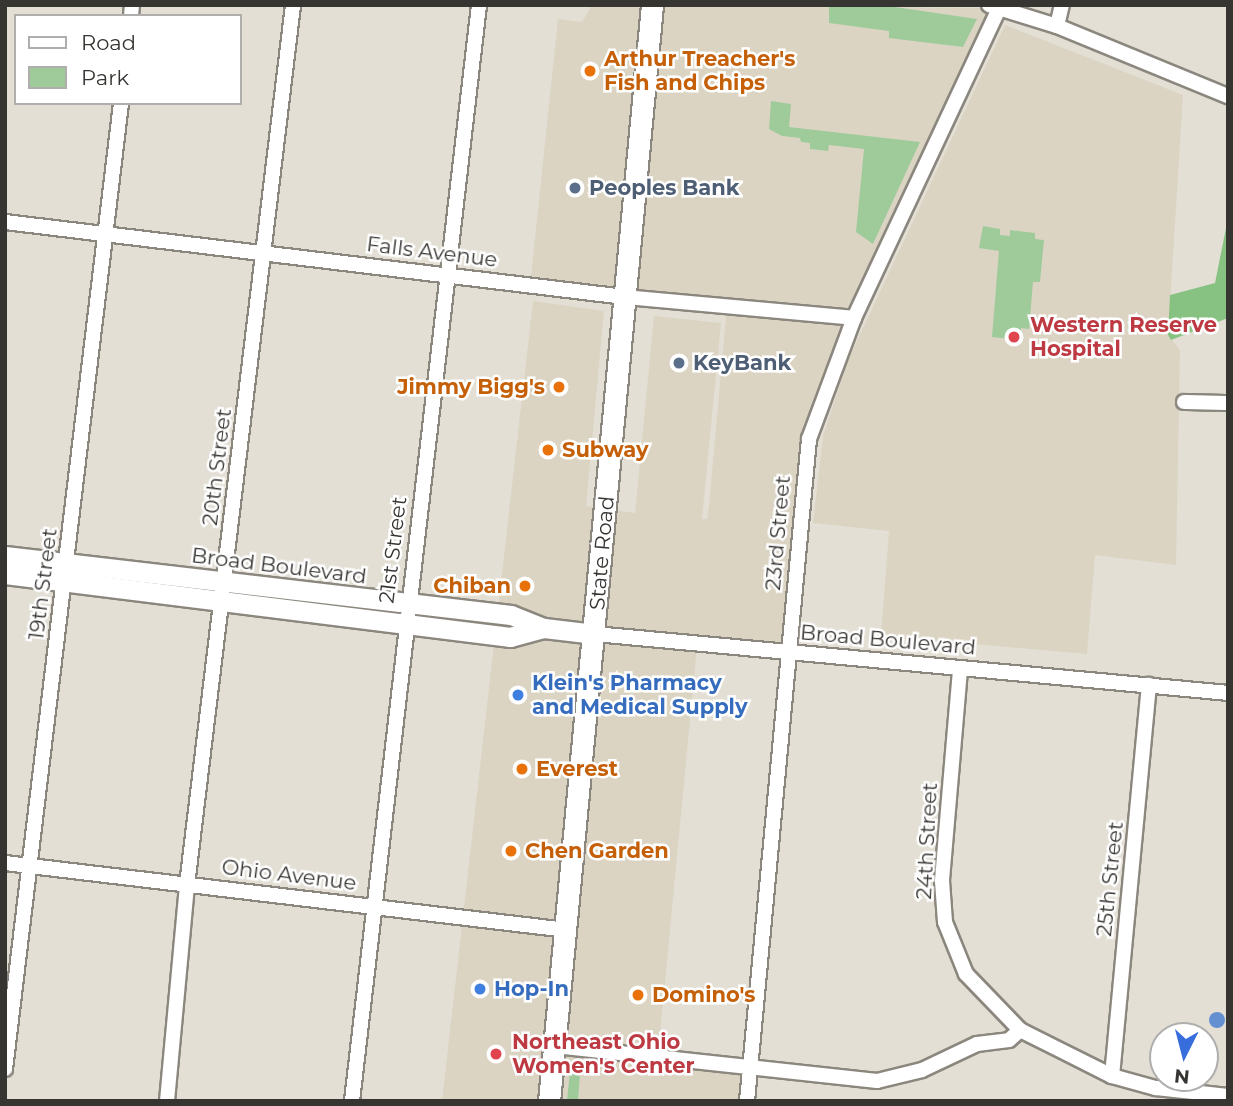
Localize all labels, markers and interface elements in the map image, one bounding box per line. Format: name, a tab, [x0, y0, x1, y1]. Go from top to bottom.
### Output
legend	[14, 14, 242, 105]
text: Road	[81, 30, 136, 55]
place label: Arthur Treacher's Fish and Chips	[604, 46, 795, 96]
marker: Arthur Treacher's Fish and Chips	[582, 63, 598, 79]
text: Park	[81, 65, 129, 90]
place label: Peoples Bank	[589, 175, 740, 201]
marker: Peoples Bank	[567, 180, 583, 196]
street label: Falls Avenue	[365, 231, 499, 273]
place label: Western Reserve Hospital	[1030, 312, 1217, 362]
marker: Western Reserve Hospital	[1004, 327, 1024, 347]
place label: KeyBank	[693, 350, 791, 376]
marker: KeyBank	[671, 355, 687, 371]
place label: Jimmy Bigg's	[397, 374, 545, 400]
marker: Jimmy Bigg's	[551, 379, 567, 395]
street label: 20th Street	[197, 407, 237, 527]
place label: Subway	[562, 437, 649, 463]
marker: Subway	[540, 442, 556, 458]
street label: 23rd Street	[760, 475, 796, 591]
street label: 21st Street	[374, 495, 412, 605]
street label: State Road	[584, 495, 620, 611]
street label: 19th Street	[24, 527, 62, 641]
street label: Broad Boulevard	[190, 543, 368, 589]
place label: Chiban	[433, 573, 511, 599]
marker: Chiban	[517, 578, 533, 594]
street label: Broad Boulevard	[799, 620, 977, 660]
place label: Klein's Pharmacy and Medical Supply	[532, 670, 748, 720]
marker: Klein's Pharmacy and Medical Supply	[510, 687, 526, 703]
place label: Everest	[536, 756, 618, 782]
marker: Everest	[514, 761, 530, 777]
street label: 24th Street	[911, 782, 943, 900]
street label: 25th Street	[1091, 820, 1129, 938]
place label: Chen Garden	[525, 838, 669, 864]
marker: Chen Garden	[503, 843, 519, 859]
street label: Ohio Avenue	[220, 854, 358, 896]
place label: Hop-In	[494, 976, 569, 1002]
marker: Hop-In	[472, 981, 488, 997]
place label: Domino's	[652, 982, 755, 1008]
marker: Domino's	[630, 987, 646, 1003]
north arrow	[1149, 1022, 1219, 1092]
place label: Northeast Ohio Women's Center	[512, 1029, 694, 1079]
marker: Northeast Ohio Women's Center	[486, 1044, 506, 1064]
text: N	[1173, 1064, 1191, 1089]

